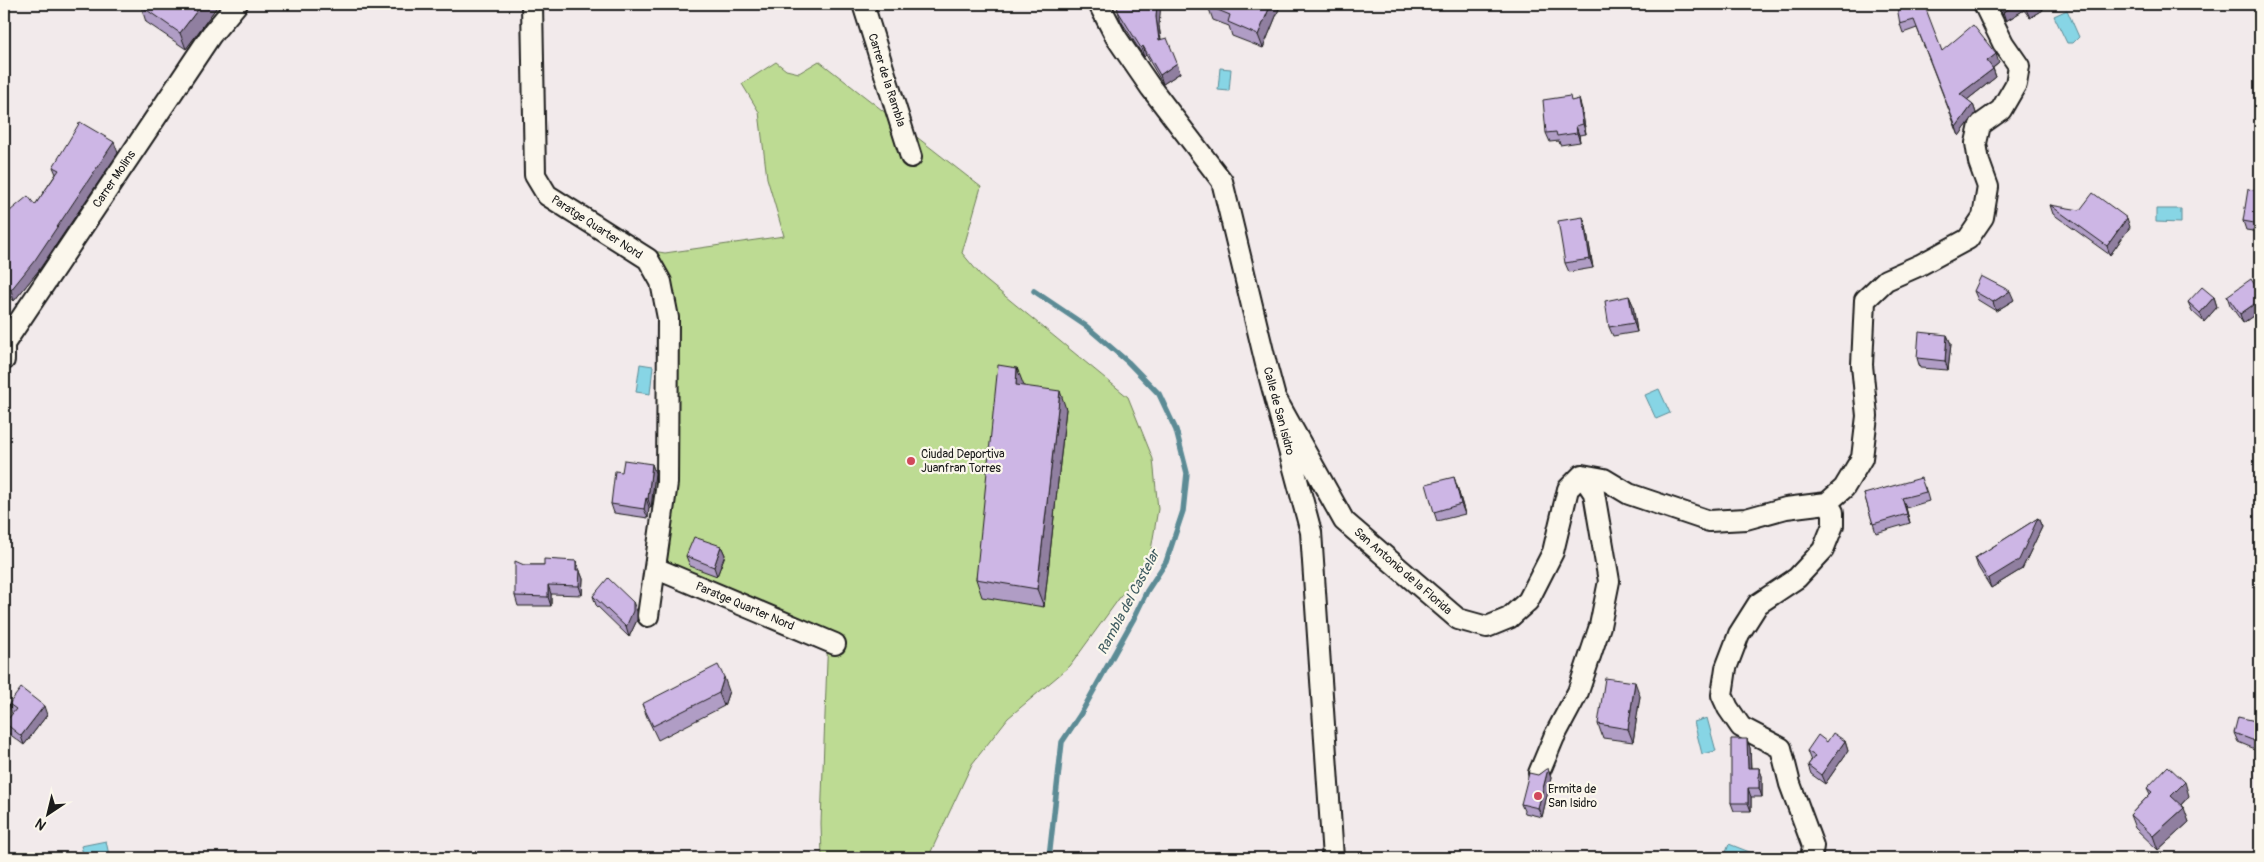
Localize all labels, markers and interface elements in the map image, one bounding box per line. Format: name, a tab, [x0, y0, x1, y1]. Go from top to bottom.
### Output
street label: Carrer de la Rambla	[864, 32, 909, 129]
street label: Carrer Molins	[90, 147, 139, 211]
street label: Paratge Quarter Nord	[548, 192, 645, 263]
street label: Calle de San Isidro	[1260, 365, 1298, 457]
place label: Ciudad Deportiva Juanfran Torres	[921, 447, 1005, 476]
marker: Ciudad Deportiva Juanfran Torres	[905, 455, 917, 467]
street label: San Antonio de la Florida	[1351, 525, 1455, 618]
water label: Rambla del Castelar	[1094, 545, 1164, 657]
street label: Paratge Quarter Nord	[693, 579, 797, 634]
place label: Ermita de San Isidro	[1548, 782, 1597, 811]
north arrow	[22, 790, 72, 840]
marker: Ermita de San Isidro	[1532, 790, 1544, 802]
text: N	[32, 815, 50, 834]

